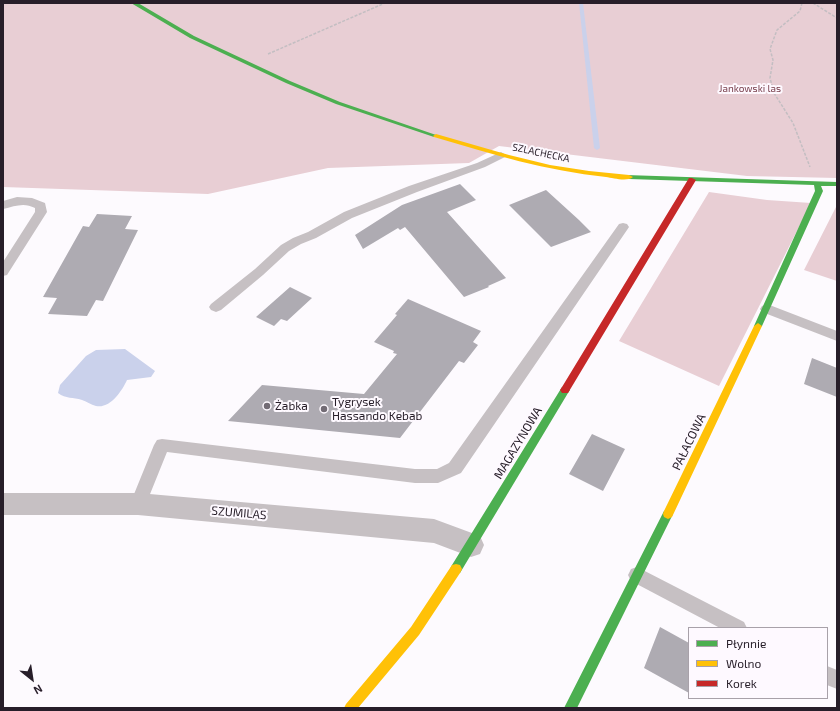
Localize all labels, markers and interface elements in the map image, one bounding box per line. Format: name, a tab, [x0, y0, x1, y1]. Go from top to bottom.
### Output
park label: Jankowski las	[719, 83, 781, 95]
street label: SZLACHECKA	[511, 141, 571, 165]
place label: Tygrysek Hassando Kebab	[332, 395, 422, 423]
place label: Żabka	[275, 399, 308, 413]
marker: Żabka	[262, 401, 272, 411]
marker: Tygrysek Hassando Kebab	[319, 404, 329, 414]
street label: MAGAZYNOWA	[491, 404, 545, 482]
street label: PAŁACOWA	[669, 411, 709, 473]
street label: SZUMILAS	[211, 503, 267, 523]
legend	[688, 627, 828, 699]
text: Płynnie	[726, 636, 766, 650]
text: Wolno	[726, 656, 761, 670]
north arrow	[12, 659, 52, 699]
text: Korek	[726, 676, 757, 690]
text: N	[32, 682, 45, 697]

